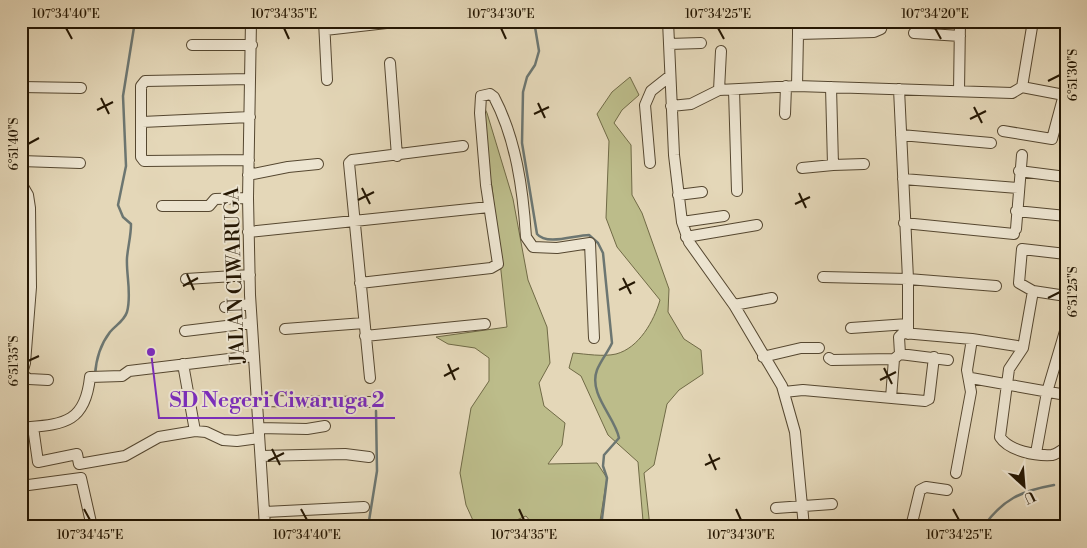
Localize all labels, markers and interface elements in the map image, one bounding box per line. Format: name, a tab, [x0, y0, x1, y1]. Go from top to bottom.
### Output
text: 107°34'40"E	[32, 7, 100, 22]
text: 107°34'35"E	[251, 7, 317, 22]
text: 107°34'30"E	[467, 7, 535, 22]
text: 107°34'25"E	[685, 7, 751, 22]
text: 107°34'20"E	[901, 7, 969, 22]
text: 6°51'30"S	[1066, 49, 1081, 101]
text: 6°51'40"S	[7, 117, 22, 170]
street label: JALAN CIWARUGA	[220, 185, 251, 364]
text: 6°51'25"S	[1066, 266, 1081, 318]
text: 6°51'35"S	[7, 335, 22, 386]
callout: SD Negeri Ciwaruga 2	[159, 382, 395, 418]
text: SD Negeri Ciwaruga 2	[169, 388, 385, 414]
north arrow	[1000, 460, 1050, 510]
text: U	[1020, 486, 1038, 507]
text: 107°34'45"E	[57, 528, 123, 543]
text: 107°34'40"E	[273, 528, 341, 543]
text: 107°34'35"E	[491, 528, 557, 543]
text: 107°34'30"E	[707, 528, 775, 543]
text: 107°34'25"E	[926, 528, 992, 543]

